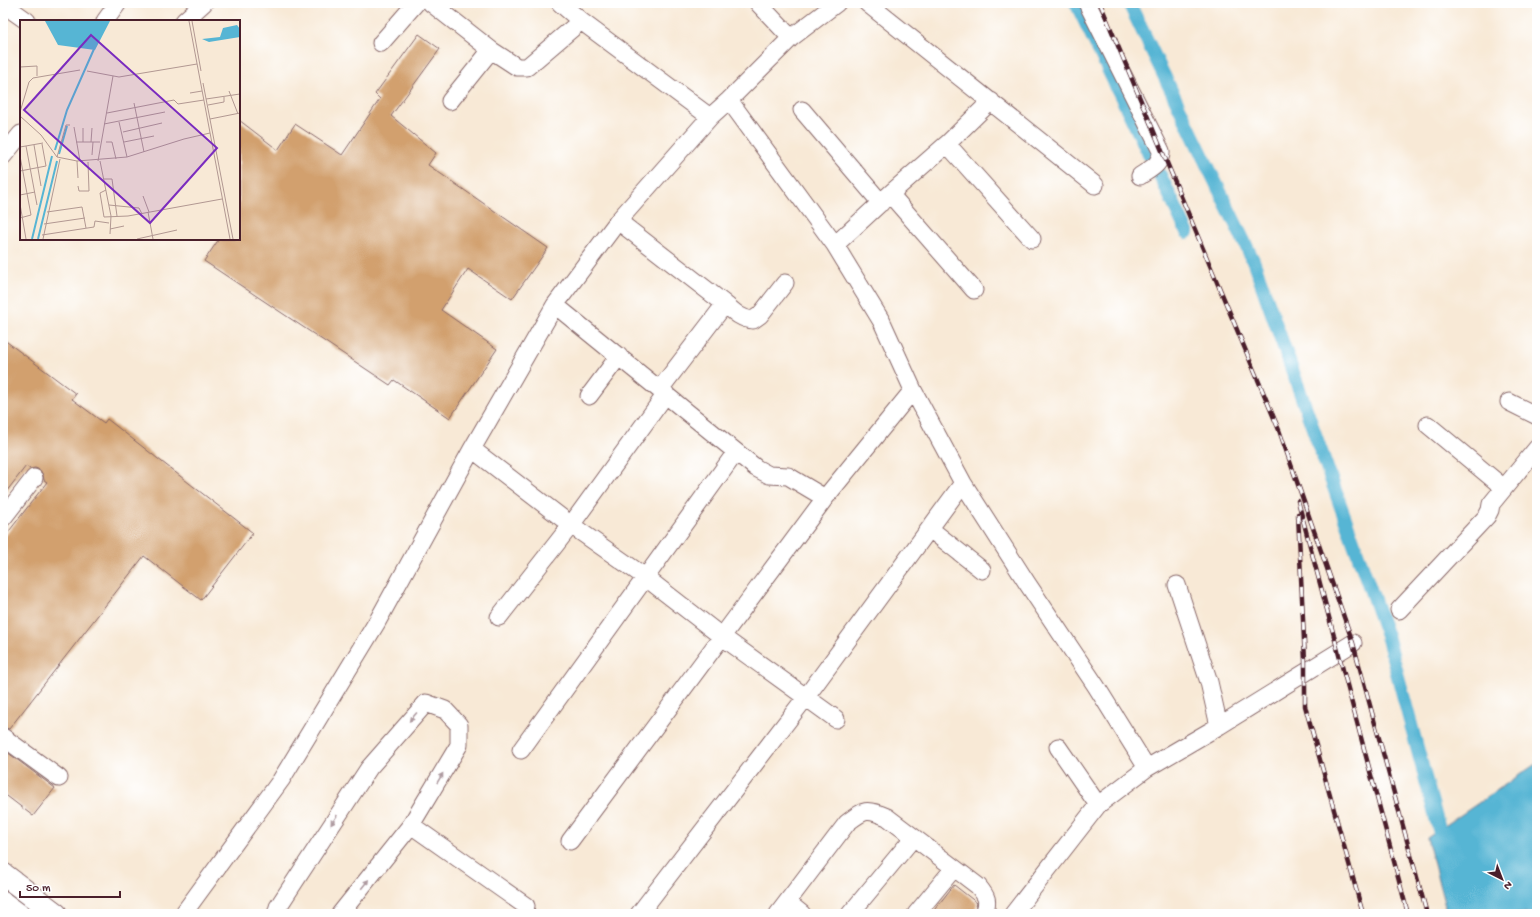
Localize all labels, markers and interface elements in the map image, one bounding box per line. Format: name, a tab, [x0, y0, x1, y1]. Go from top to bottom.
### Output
inset map	[20, 20, 240, 240]
one-way arrow	[409, 712, 418, 723]
one-way arrow	[436, 772, 443, 784]
one-way arrow	[331, 815, 338, 826]
north arrow	[1482, 859, 1522, 899]
scale bar	[20, 873, 120, 899]
one-way arrow	[360, 878, 369, 889]
text: N	[1501, 878, 1514, 892]
text: 50 m	[26, 882, 51, 896]

